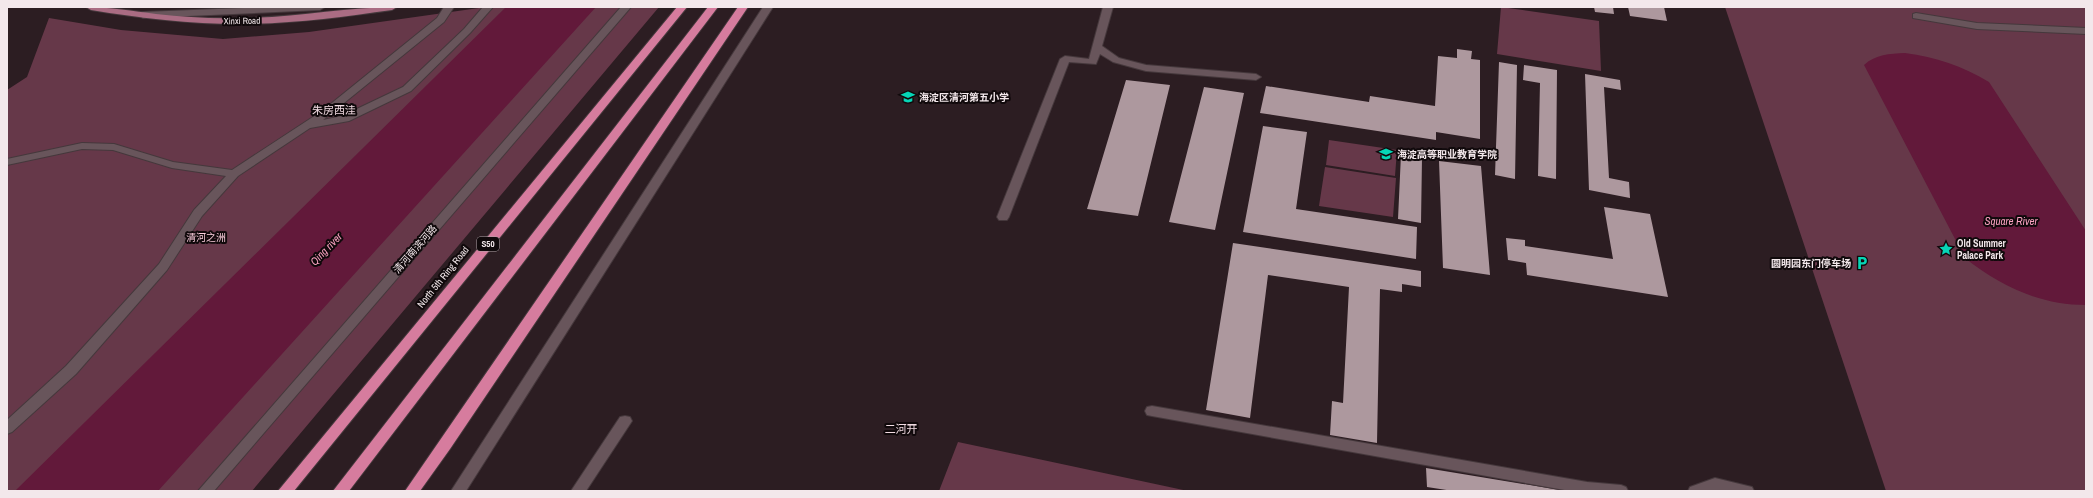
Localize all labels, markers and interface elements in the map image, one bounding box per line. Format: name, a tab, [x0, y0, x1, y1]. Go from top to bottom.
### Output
street label: Xinxi Road	[224, 15, 260, 27]
school or university icon: 海淀区清河第五小学	[900, 89, 916, 105]
place label: 海淀区清河第五小学	[919, 91, 1009, 104]
district label: 朱房西洼	[312, 103, 356, 117]
school or university icon: 海淀高等职业教育学院	[1378, 146, 1394, 162]
place label: 海淀高等职业教育学院	[1397, 148, 1497, 161]
water label: Square River	[1984, 214, 2039, 228]
street label: 清河南滨河路	[390, 222, 440, 276]
water label: Qing river	[307, 229, 346, 268]
park label: 清河之洲	[186, 231, 226, 244]
road number: S50	[477, 237, 499, 251]
place label: Old Summer Palace Park	[1957, 237, 2007, 262]
place icon: Old Summer Palace Park	[1938, 241, 1954, 257]
street label: North 5th Ring Road	[414, 244, 472, 310]
parking icon: 圆明园东门停车场	[1854, 255, 1870, 271]
place label: 圆明园东门停车场	[1771, 257, 1851, 270]
district label: 二河开	[885, 422, 918, 436]

